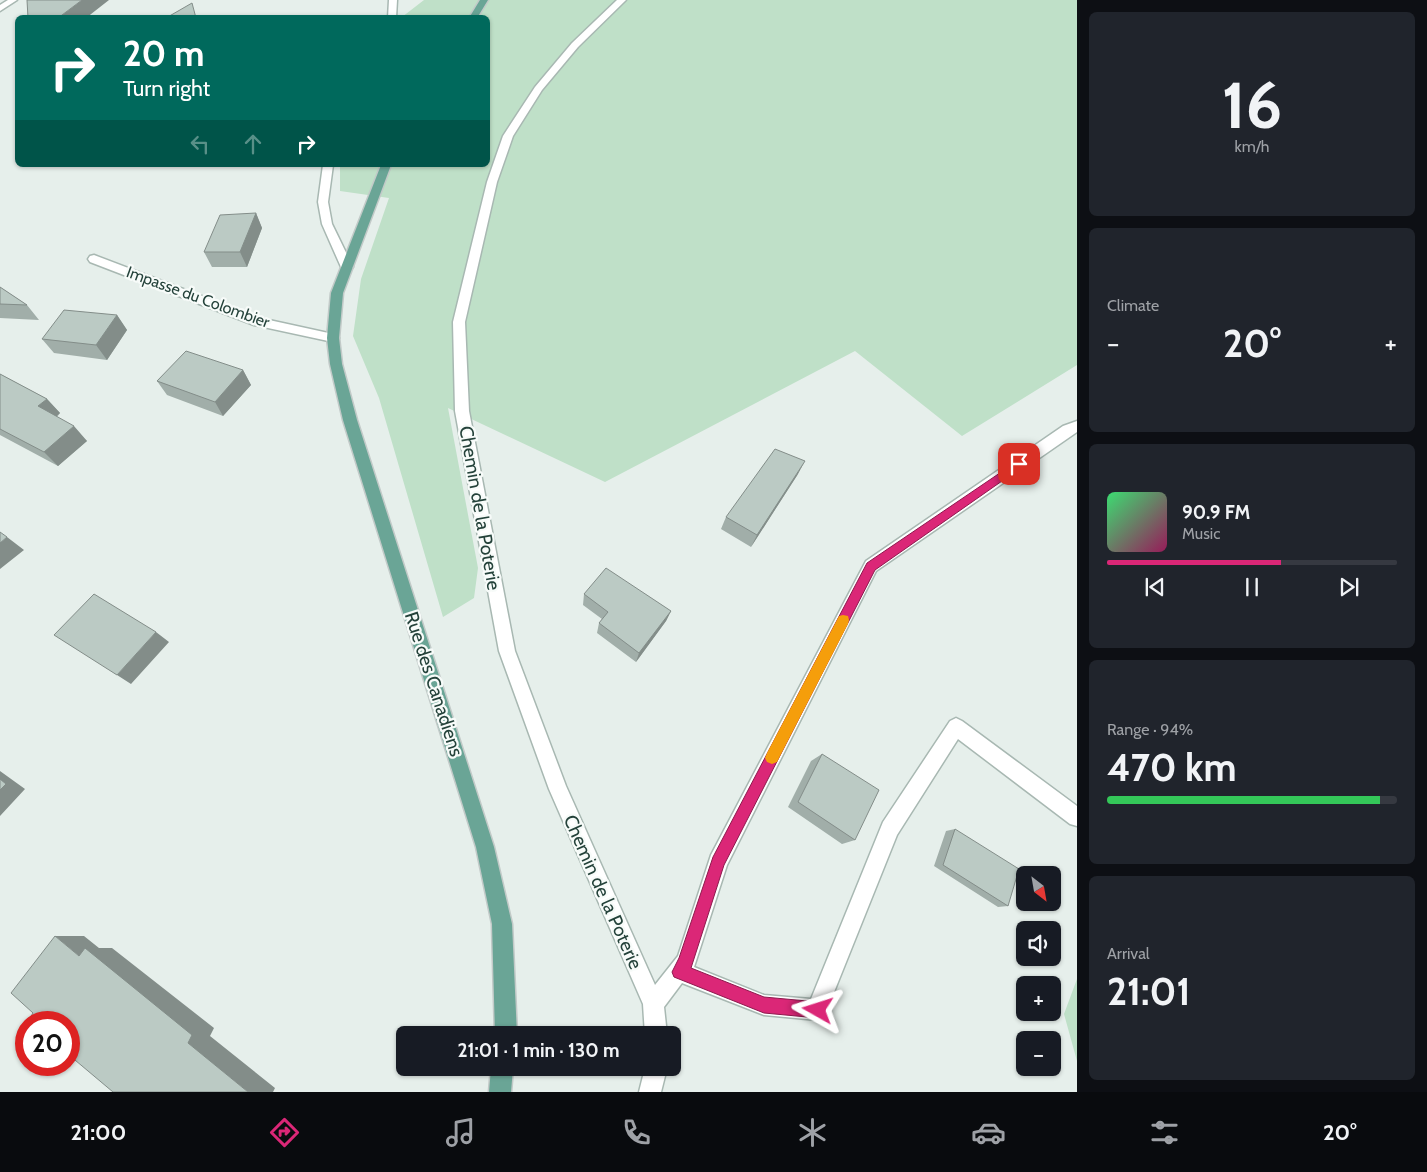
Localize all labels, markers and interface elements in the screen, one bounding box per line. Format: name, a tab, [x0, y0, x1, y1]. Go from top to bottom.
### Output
text: 20 m	[123, 32, 205, 75]
icon: right	[40, 35, 105, 100]
text: 16	[1222, 65, 1282, 144]
text: Turn right	[123, 75, 210, 102]
icon: left	[186, 130, 214, 158]
icon: ahead	[239, 130, 267, 158]
icon: right	[292, 130, 320, 158]
text: km/h	[1234, 137, 1270, 156]
street label: Impasse du Colombier	[124, 262, 273, 332]
text: Climate	[1107, 296, 1159, 315]
text: 20°	[1223, 320, 1281, 367]
text: −	[1107, 326, 1119, 360]
text: +	[1385, 326, 1397, 360]
street label: Chemin de la Poterie	[454, 424, 506, 592]
pin	[998, 443, 1040, 485]
icon: arrive	[1005, 450, 1033, 478]
text: 90.9 FM	[1182, 501, 1250, 524]
text: Music	[1182, 524, 1220, 543]
icon: previous	[1141, 573, 1169, 601]
icon: pause	[1238, 573, 1266, 601]
icon: next	[1335, 573, 1363, 601]
street label: Rue des Canadiens	[400, 609, 468, 759]
text: Range · 94%	[1107, 720, 1193, 739]
text: 470 km	[1107, 744, 1236, 791]
street label: Chemin de la Poterie	[559, 811, 647, 973]
north arrow	[1016, 866, 1061, 911]
map controls	[1016, 866, 1061, 1076]
button: sound	[1016, 921, 1061, 966]
text: Arrival	[1107, 944, 1150, 963]
text: 21:01	[1107, 968, 1190, 1015]
button: +	[1016, 976, 1061, 1021]
position arrow	[791, 983, 843, 1035]
speed limit sign: 20	[15, 1011, 80, 1076]
button: −	[1016, 1031, 1061, 1076]
text: 21:01 · 1 min · 130 m	[458, 1039, 619, 1062]
icon: directions	[267, 1115, 302, 1150]
icon: music	[443, 1115, 478, 1150]
icon: phone	[619, 1115, 654, 1150]
icon: climate	[795, 1115, 830, 1150]
icon: car	[971, 1115, 1006, 1150]
icon: filters	[1147, 1115, 1182, 1150]
text: 21:00	[70, 1119, 126, 1146]
text: 20°	[1323, 1119, 1357, 1146]

